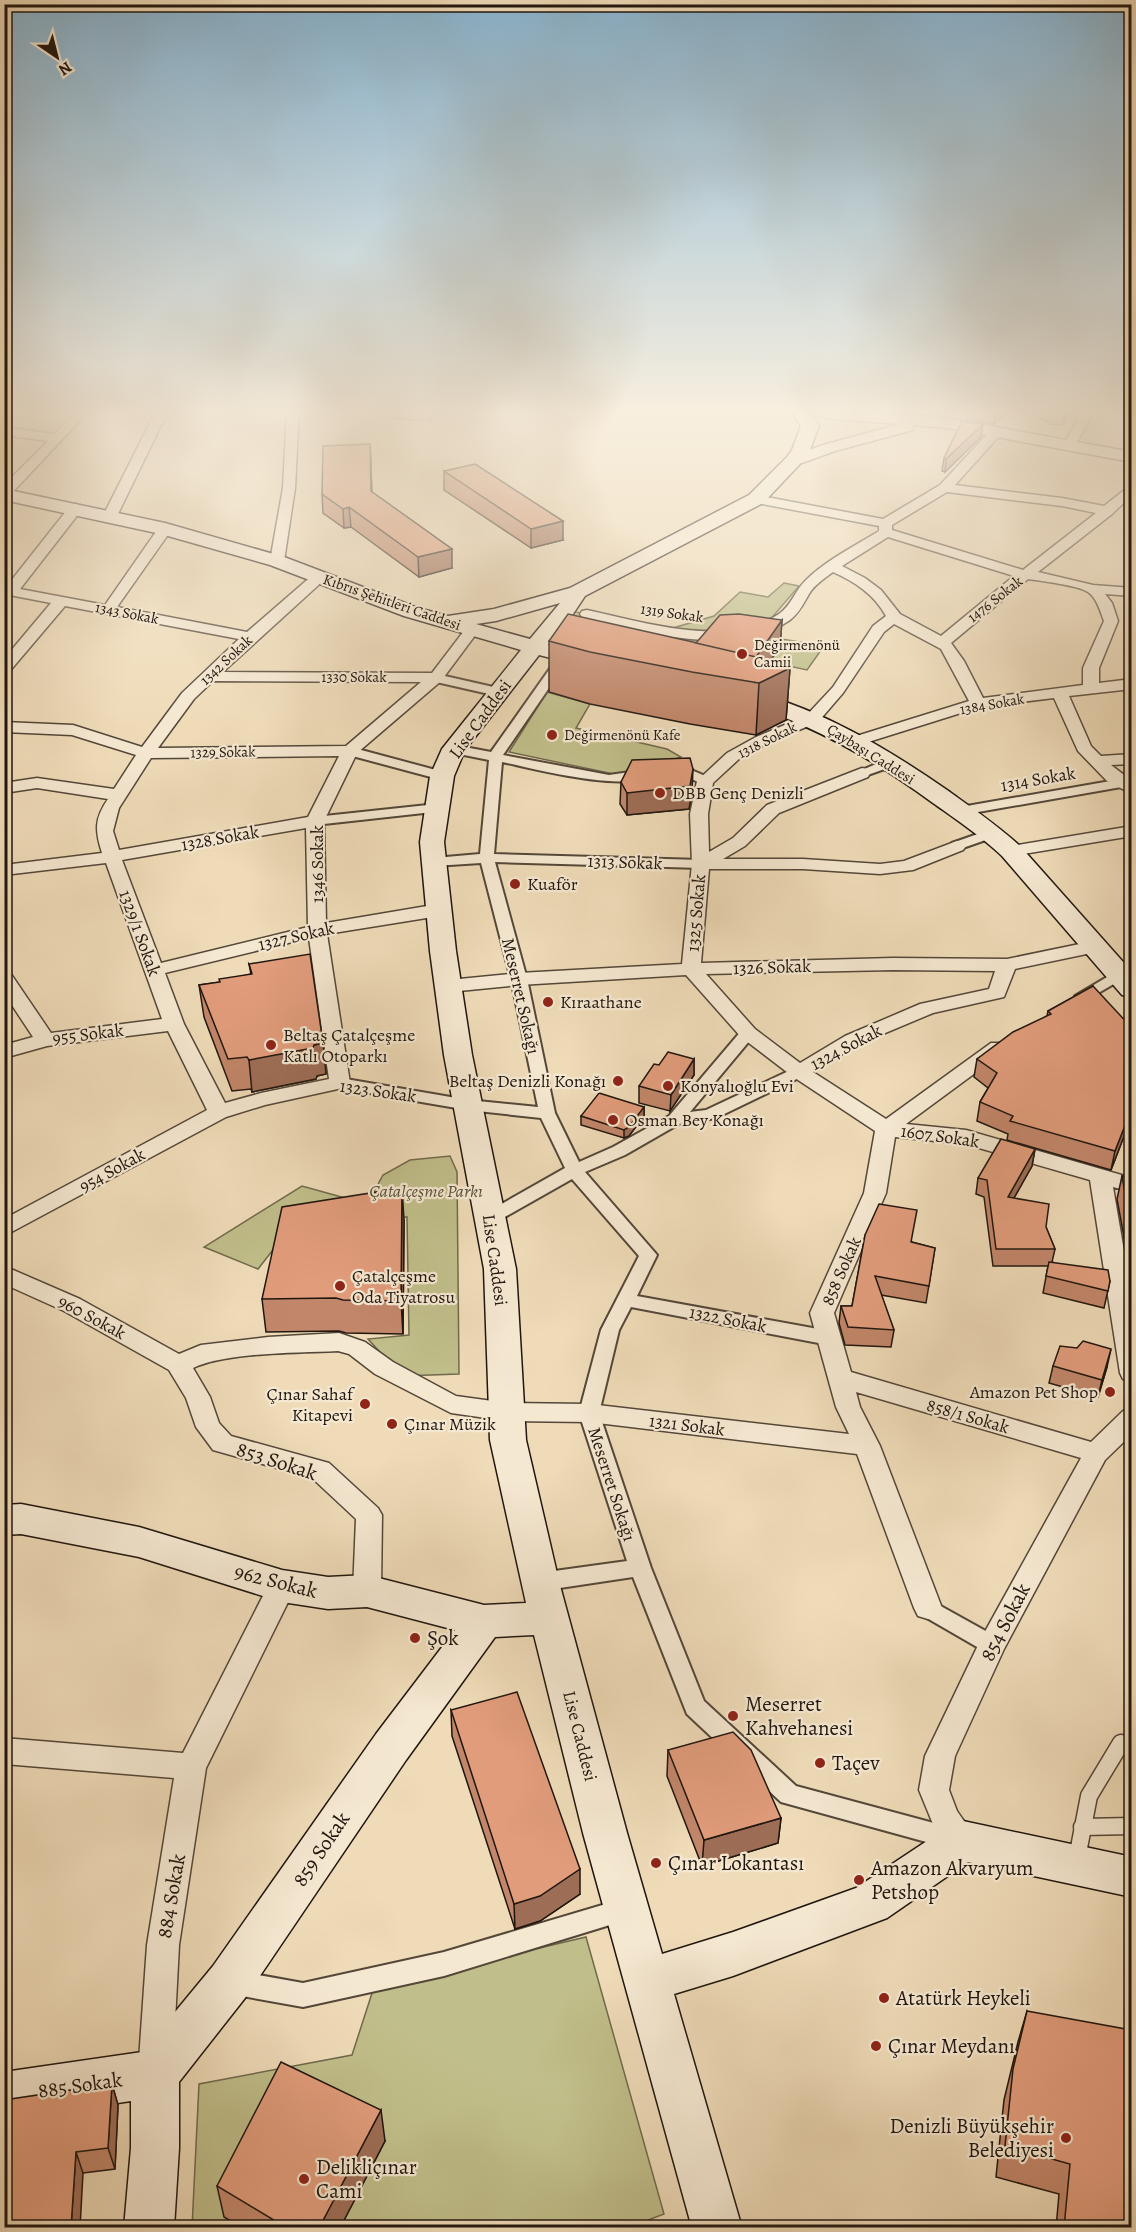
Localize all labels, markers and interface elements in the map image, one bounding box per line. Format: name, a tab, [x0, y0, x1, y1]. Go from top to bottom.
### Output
north arrow	[27, 27, 87, 87]
text: N	[54, 56, 76, 81]
street label: Kıbrıs Şehitleri Caddesi	[320, 569, 464, 635]
street label: 1476 Sokak	[963, 571, 1027, 627]
street label: 1343 Sokak	[94, 597, 161, 629]
street label: 1319 Sokak	[639, 599, 705, 627]
street label: 1342 Sokak	[195, 630, 257, 689]
place label: Değirmenönü Camii	[754, 635, 841, 672]
marker: Değirmenönü Camii	[735, 647, 749, 661]
street label: 1330 Sokak	[321, 667, 387, 687]
street label: Lise Caddesi	[443, 675, 517, 763]
street label: 1384 Sokak	[958, 688, 1026, 720]
street label: 1318 Sokak	[734, 717, 800, 763]
street label: Çaybaşı Caddesi	[823, 719, 919, 789]
place label: Değirmenönü Kafe	[564, 725, 681, 745]
marker: Değirmenönü Kafe	[545, 728, 559, 742]
street label: 1329 Sokak	[190, 741, 256, 763]
street label: 1314 Sokak	[999, 761, 1077, 797]
place label: DBB Genç Denizli	[672, 781, 804, 805]
marker: DBB Genç Denizli	[653, 786, 667, 800]
street label: 1328 Sokak	[179, 819, 261, 857]
street label: 1346 Sokak	[305, 825, 329, 903]
street label: 1313 Sokak	[587, 849, 663, 875]
place label: Kuaför	[527, 872, 578, 896]
street label: 1325 Sokak	[681, 873, 711, 953]
marker: Kuaför	[508, 877, 522, 891]
street label: 1329/1 Sokak	[113, 887, 167, 979]
street label: 1327 Sokak	[256, 916, 336, 956]
street label: Meserret Sokağı	[496, 936, 546, 1056]
street label: 1326 Sokak	[733, 954, 812, 980]
place label: Kıraathane	[560, 990, 642, 1014]
marker: Kıraathane	[541, 995, 555, 1009]
street label: 955 Sokak	[51, 1018, 125, 1050]
street label: 1324 Sokak	[806, 1018, 886, 1076]
place label: Beltaş Çatalçeşme Katlı Otoparkı	[283, 1023, 415, 1068]
marker: Beltaş Çatalçeşme Katlı Otoparkı	[264, 1038, 278, 1052]
place label: Beltaş Denizli Konağı	[449, 1069, 606, 1093]
street label: 1323 Sokak	[338, 1074, 418, 1108]
marker: Beltaş Denizli Konağı	[611, 1074, 625, 1088]
place label: Konyalıoğlu Evi	[680, 1074, 794, 1098]
marker: Konyalıoğlu Evi	[661, 1079, 675, 1093]
place label: Osman Bey Konağı	[625, 1108, 764, 1132]
marker: Osman Bey Konağı	[606, 1113, 620, 1127]
street label: 1607 Sokak	[899, 1119, 981, 1153]
street label: 954 Sokak	[75, 1142, 149, 1198]
park label: Çatalçeşme Parkı	[369, 1179, 483, 1203]
street label: Lise Caddesi	[477, 1213, 513, 1307]
street label: 858 Sokak	[815, 1233, 867, 1309]
place label: Çatalçeşme Oda Tiyatrosu	[352, 1264, 455, 1309]
marker: Çatalçeşme Oda Tiyatrosu	[333, 1279, 347, 1293]
street label: 960 Sokak	[54, 1289, 130, 1345]
street label: 1322 Sokak	[687, 1300, 769, 1338]
place label: Amazon Pet Shop	[969, 1380, 1098, 1404]
place label: Çınar Sahaf Kitapevi	[266, 1382, 356, 1427]
marker: Amazon Pet Shop	[1103, 1385, 1117, 1399]
street label: 858/1 Sokak	[924, 1393, 1012, 1439]
marker: Çınar Sahaf Kitapevi	[358, 1397, 372, 1411]
street label: 1321 Sokak	[648, 1408, 726, 1442]
place label: Çınar Müzik	[404, 1412, 496, 1436]
marker: Çınar Müzik	[385, 1417, 399, 1431]
street label: Meserret Sokağı	[582, 1424, 642, 1544]
street label: 853 Sokak	[233, 1435, 322, 1487]
street label: 962 Sokak	[231, 1557, 321, 1605]
street label: 854 Sokak	[973, 1578, 1037, 1666]
place label: Şok	[427, 1624, 459, 1652]
marker: Şok	[408, 1631, 422, 1645]
street label: Lise Caddesi	[557, 1688, 603, 1784]
place label: Meserret Kahvehanesi	[745, 1690, 853, 1742]
marker: Meserret Kahvehanesi	[726, 1709, 740, 1723]
place label: Taçev	[832, 1749, 880, 1777]
marker: Taçev	[813, 1756, 827, 1770]
street label: 859 Sokak	[286, 1806, 356, 1892]
place label: Çınar Lokantası	[668, 1849, 804, 1877]
street label: 884 Sokak	[150, 1851, 192, 1941]
place label: Amazon Akvaryum Petshop	[870, 1854, 1034, 1906]
marker: Çınar Lokantası	[649, 1856, 663, 1870]
marker: Amazon Akvaryum Petshop	[852, 1873, 866, 1887]
place label: Atatürk Heykeli	[895, 1984, 1031, 2012]
marker: Atatürk Heykeli	[877, 1991, 891, 2005]
place label: Çınar Meydanı	[888, 2032, 1015, 2060]
marker: Çınar Meydanı	[869, 2039, 883, 2053]
street label: 885 Sokak	[36, 2065, 125, 2105]
place label: Denizli Büyükşehir Belediyesi	[889, 2112, 1054, 2164]
marker: Denizli Büyükşehir Belediyesi	[1059, 2131, 1073, 2145]
place label: Delikliçınar Cami	[316, 2153, 417, 2205]
marker: Delikliçınar Cami	[297, 2172, 311, 2186]

